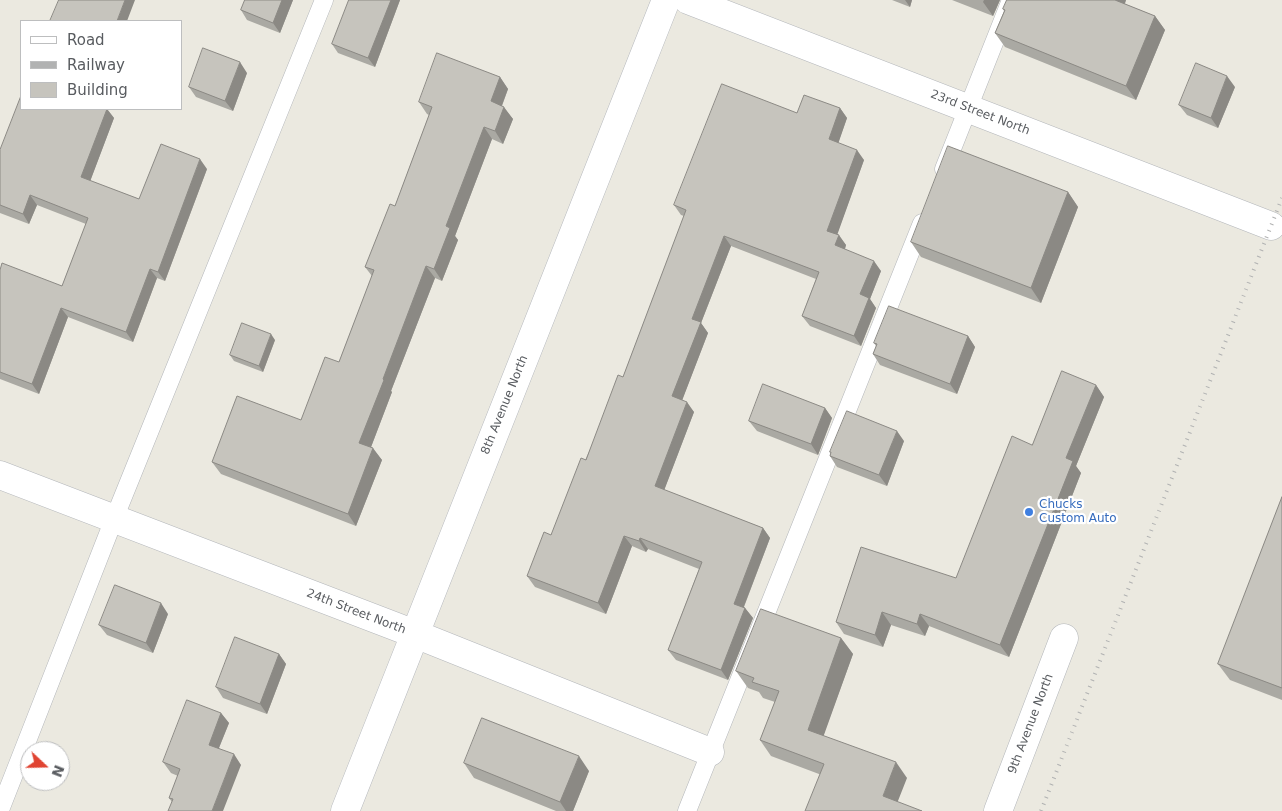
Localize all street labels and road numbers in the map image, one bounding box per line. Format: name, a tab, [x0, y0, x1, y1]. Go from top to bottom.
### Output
street label: 23rd Street North	[928, 87, 1032, 139]
street label: 8th Avenue North	[479, 353, 531, 457]
street label: 24th Street North	[304, 586, 408, 638]
street label: 9th Avenue North	[1005, 672, 1057, 776]

